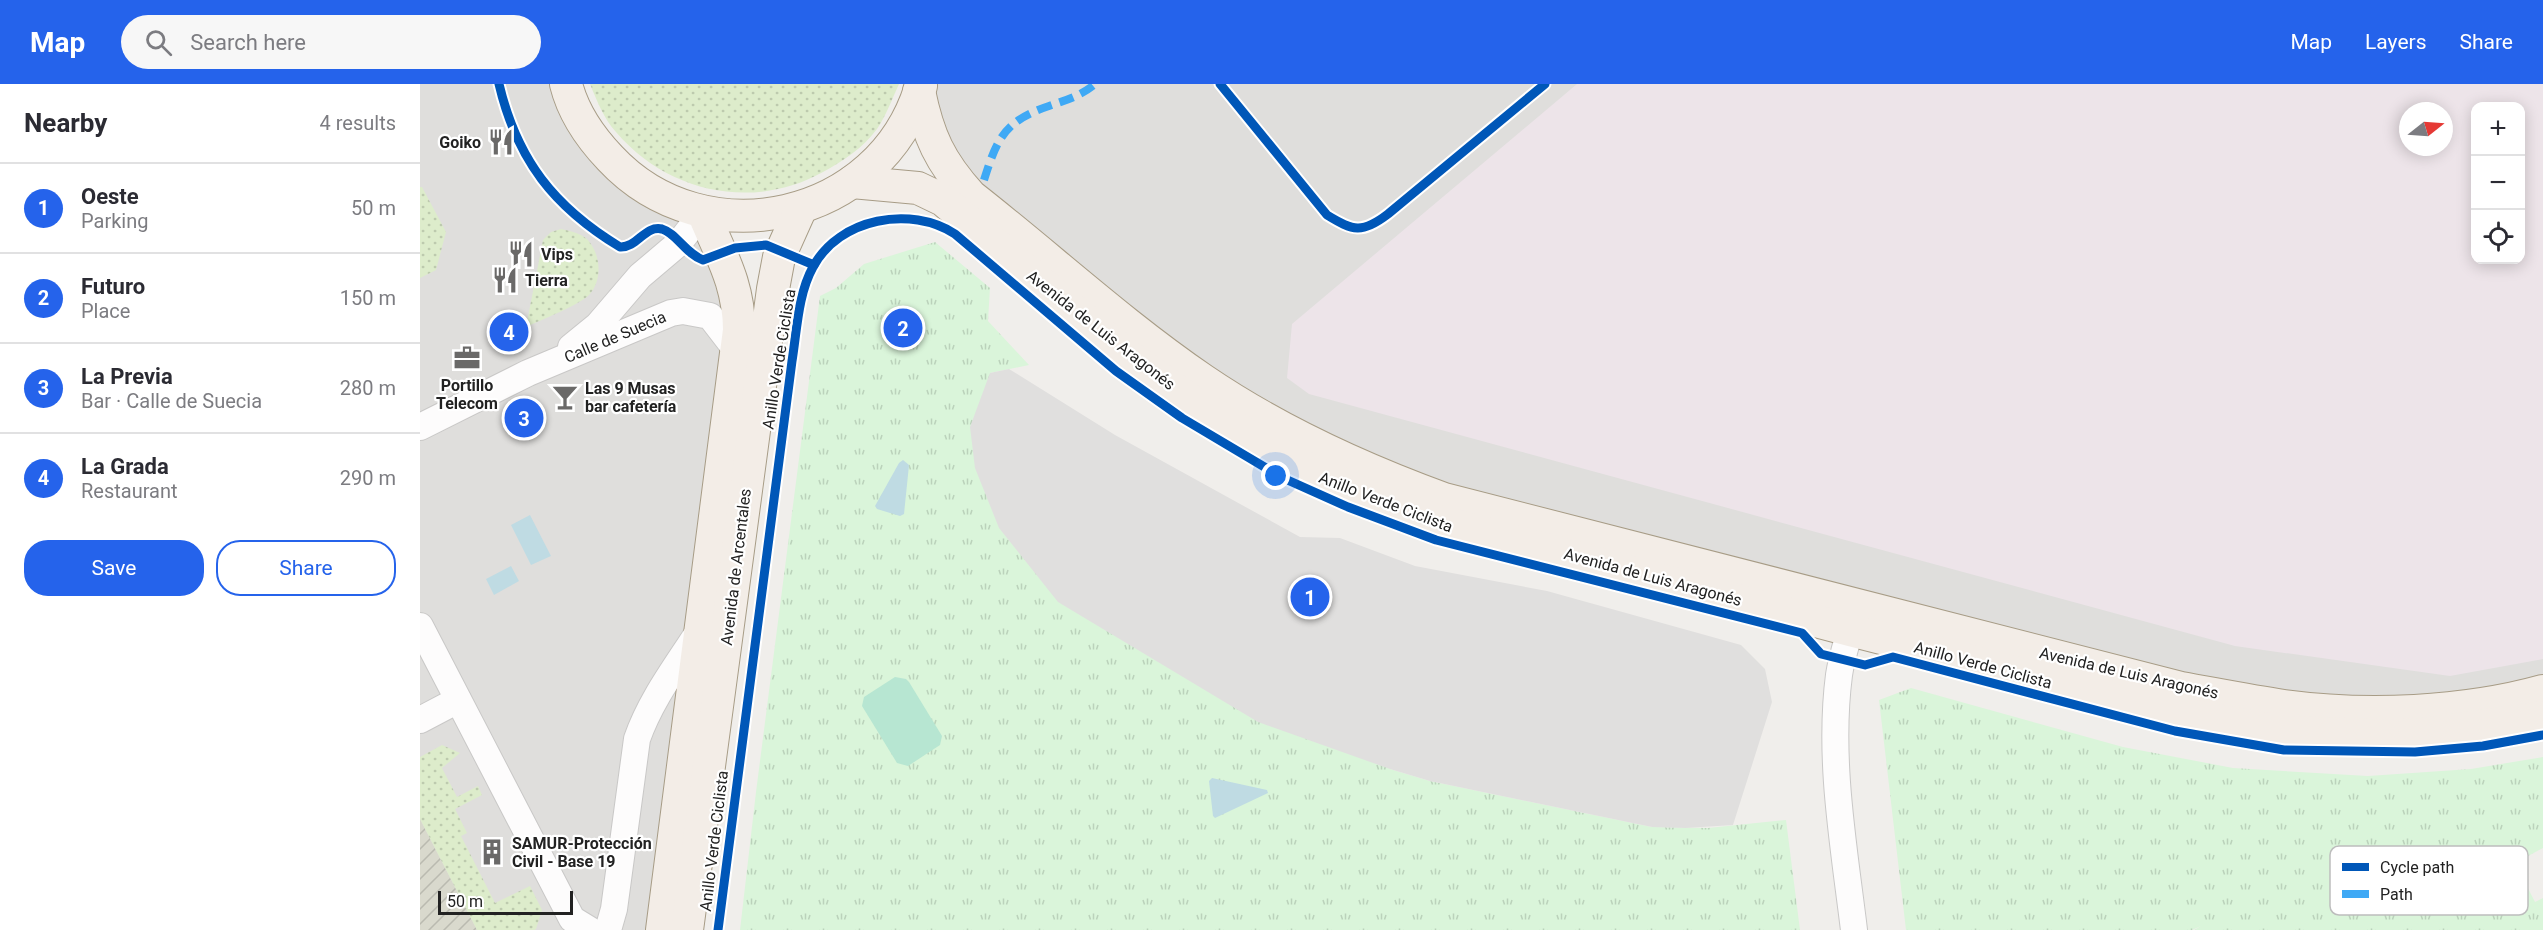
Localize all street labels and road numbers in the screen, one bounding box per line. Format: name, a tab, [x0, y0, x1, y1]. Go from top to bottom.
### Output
street label: Avenida de Luis Aragonés	[1023, 266, 1179, 394]
street label: Anillo Verde Ciclista	[759, 287, 799, 431]
street label: Calle de Suecia	[561, 307, 669, 367]
street label: Anillo Verde Ciclista	[1316, 468, 1456, 536]
street label: Avenida de Arcentales	[717, 487, 755, 647]
street label: Avenida de Luis Aragonés	[1562, 544, 1744, 610]
street label: Anillo Verde Ciclista	[1912, 637, 2054, 693]
street label: Avenida de Luis Aragonés	[2038, 643, 2220, 703]
street label: Anillo Verde Ciclista	[696, 769, 732, 913]

